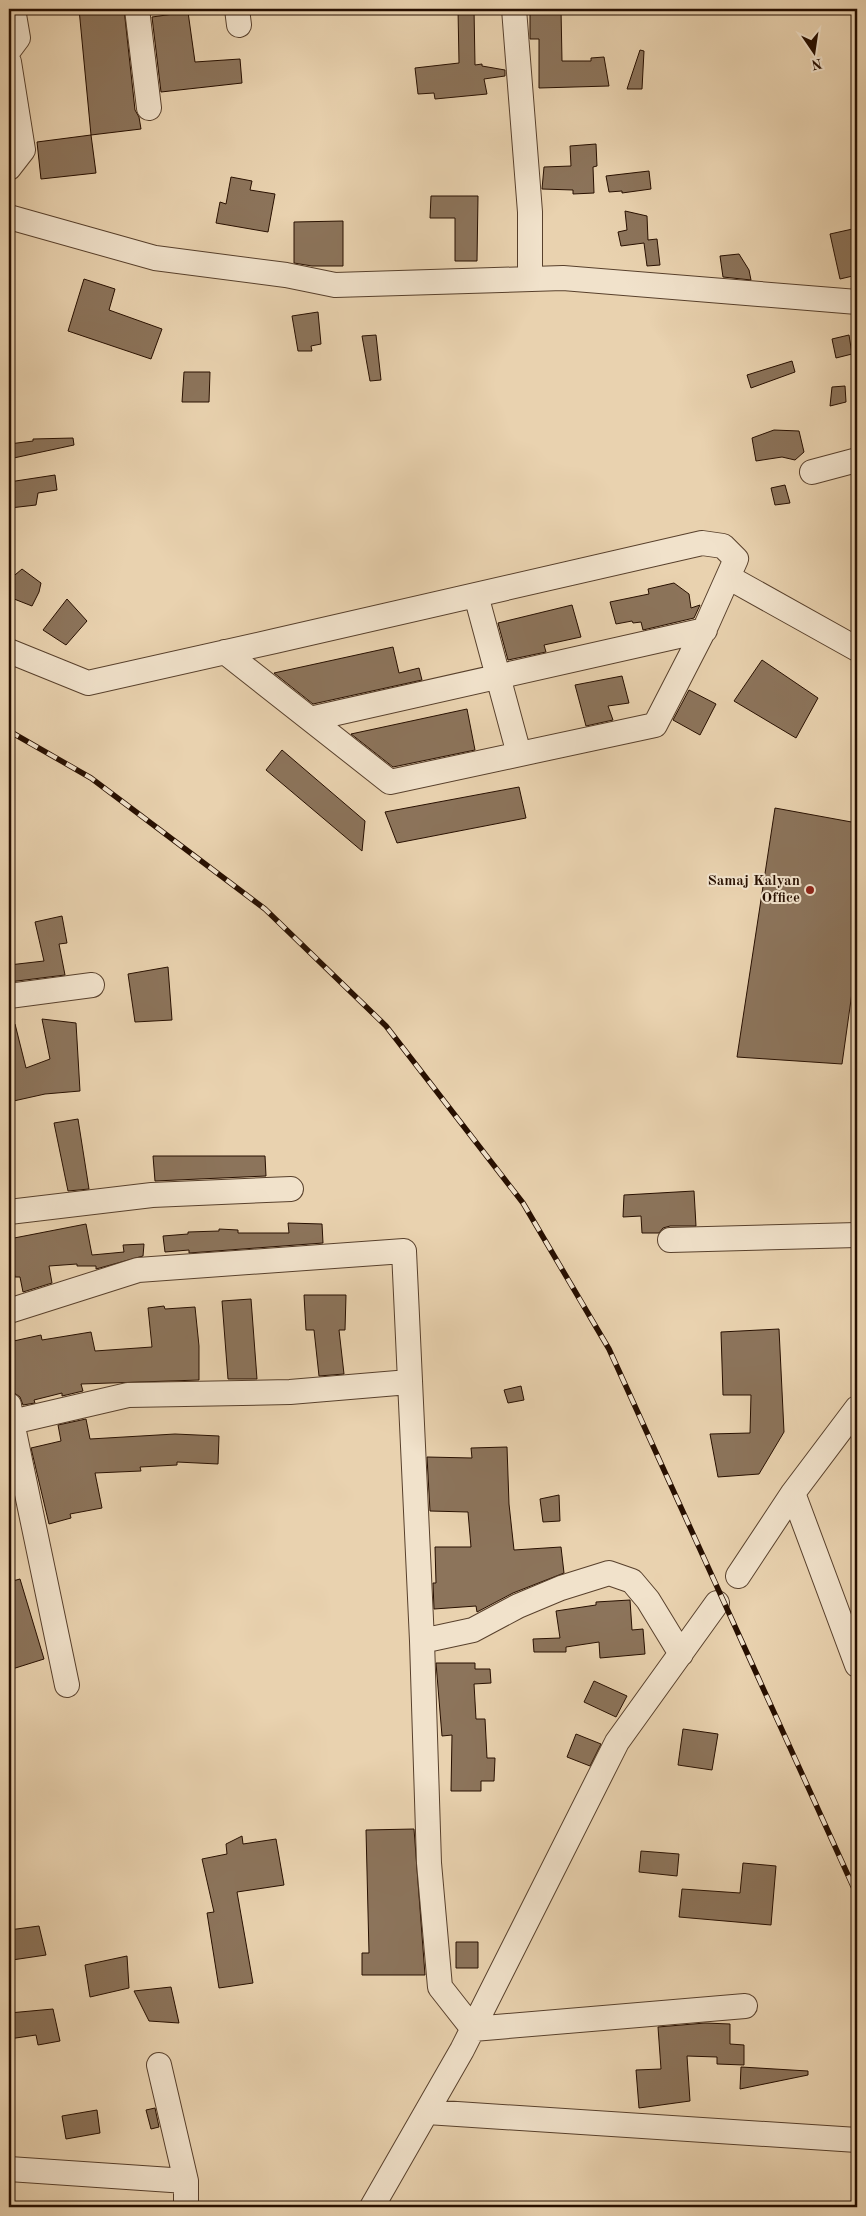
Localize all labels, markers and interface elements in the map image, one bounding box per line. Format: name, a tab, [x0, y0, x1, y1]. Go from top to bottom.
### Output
north arrow	[788, 28, 838, 78]
text: N	[810, 56, 823, 72]
place label: Samaj Kalyan Office	[707, 874, 800, 906]
marker: Samaj Kalyan Office	[804, 884, 816, 896]

